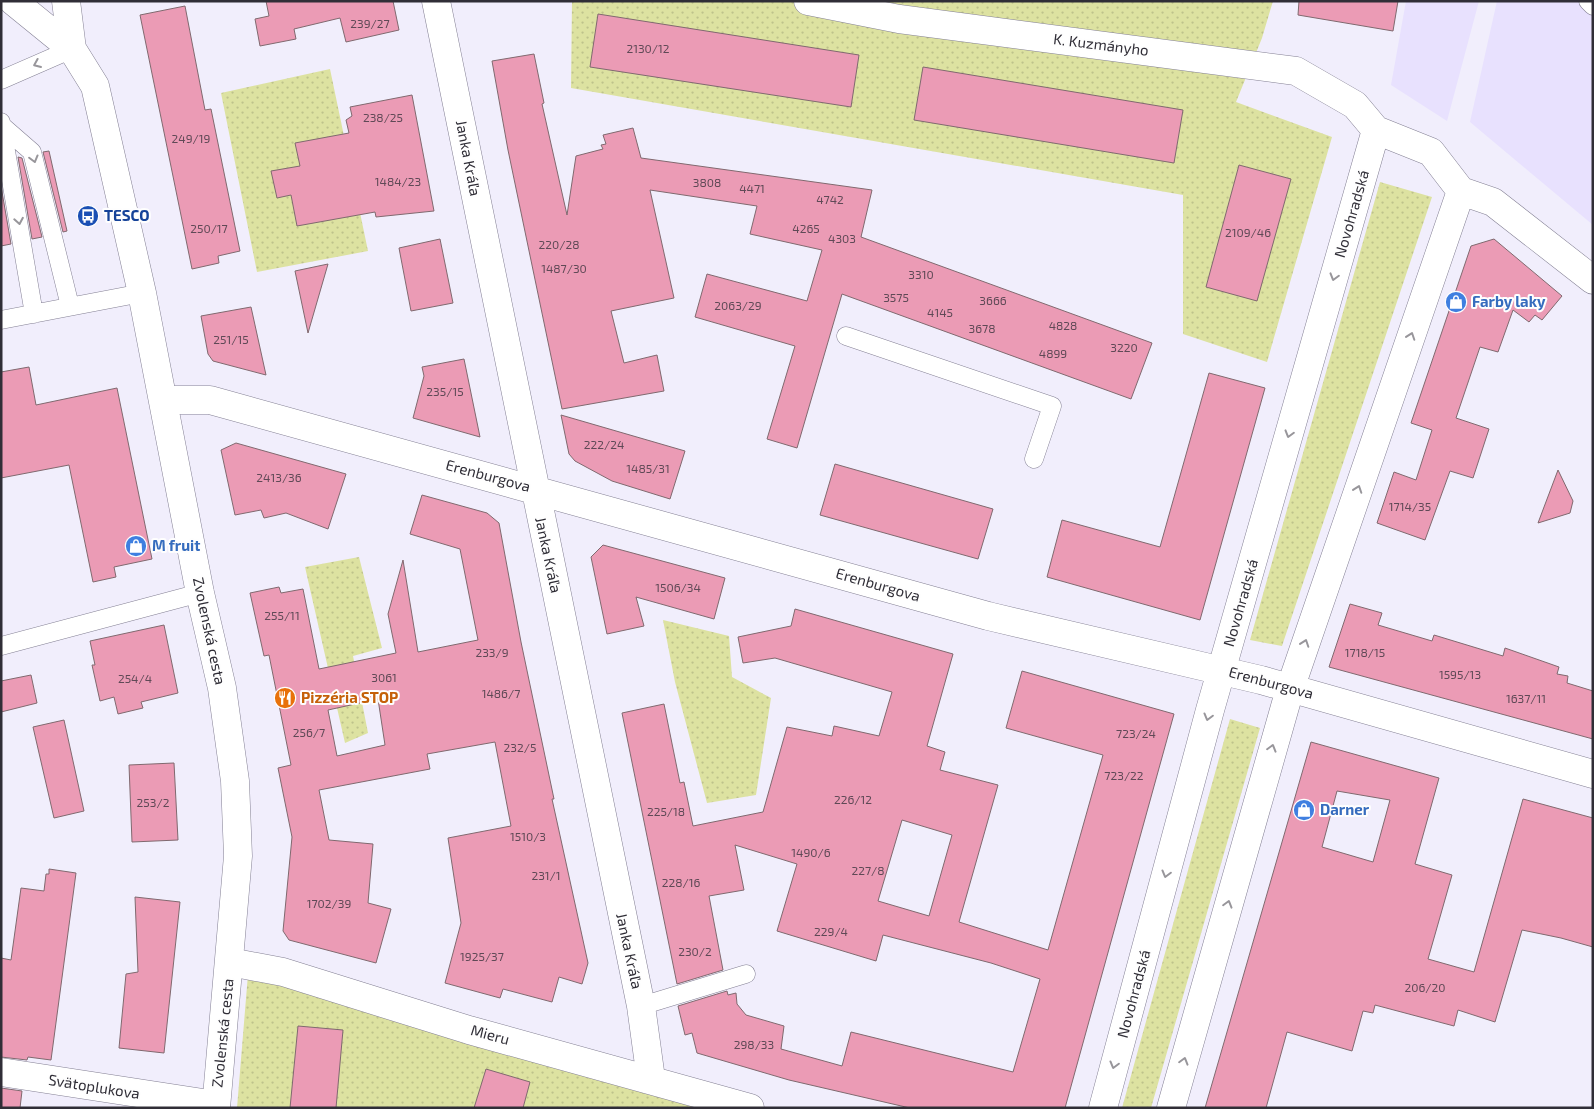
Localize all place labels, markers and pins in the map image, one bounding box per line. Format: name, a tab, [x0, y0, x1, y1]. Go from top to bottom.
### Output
bus stop icon: TESCO	[76, 204, 100, 228]
place label: TESCO	[104, 206, 149, 224]
shop icon: Farby laky	[1444, 290, 1468, 314]
place label: Farby laky	[1472, 292, 1546, 311]
shop icon: M fruit	[124, 534, 148, 558]
place label: M fruit	[152, 536, 200, 554]
restaurant icon: Pizzéria STOP	[273, 686, 297, 710]
place label: Pizzéria STOP	[301, 688, 398, 706]
shop icon: Darner	[1292, 798, 1316, 822]
place label: Darner	[1320, 800, 1370, 818]

